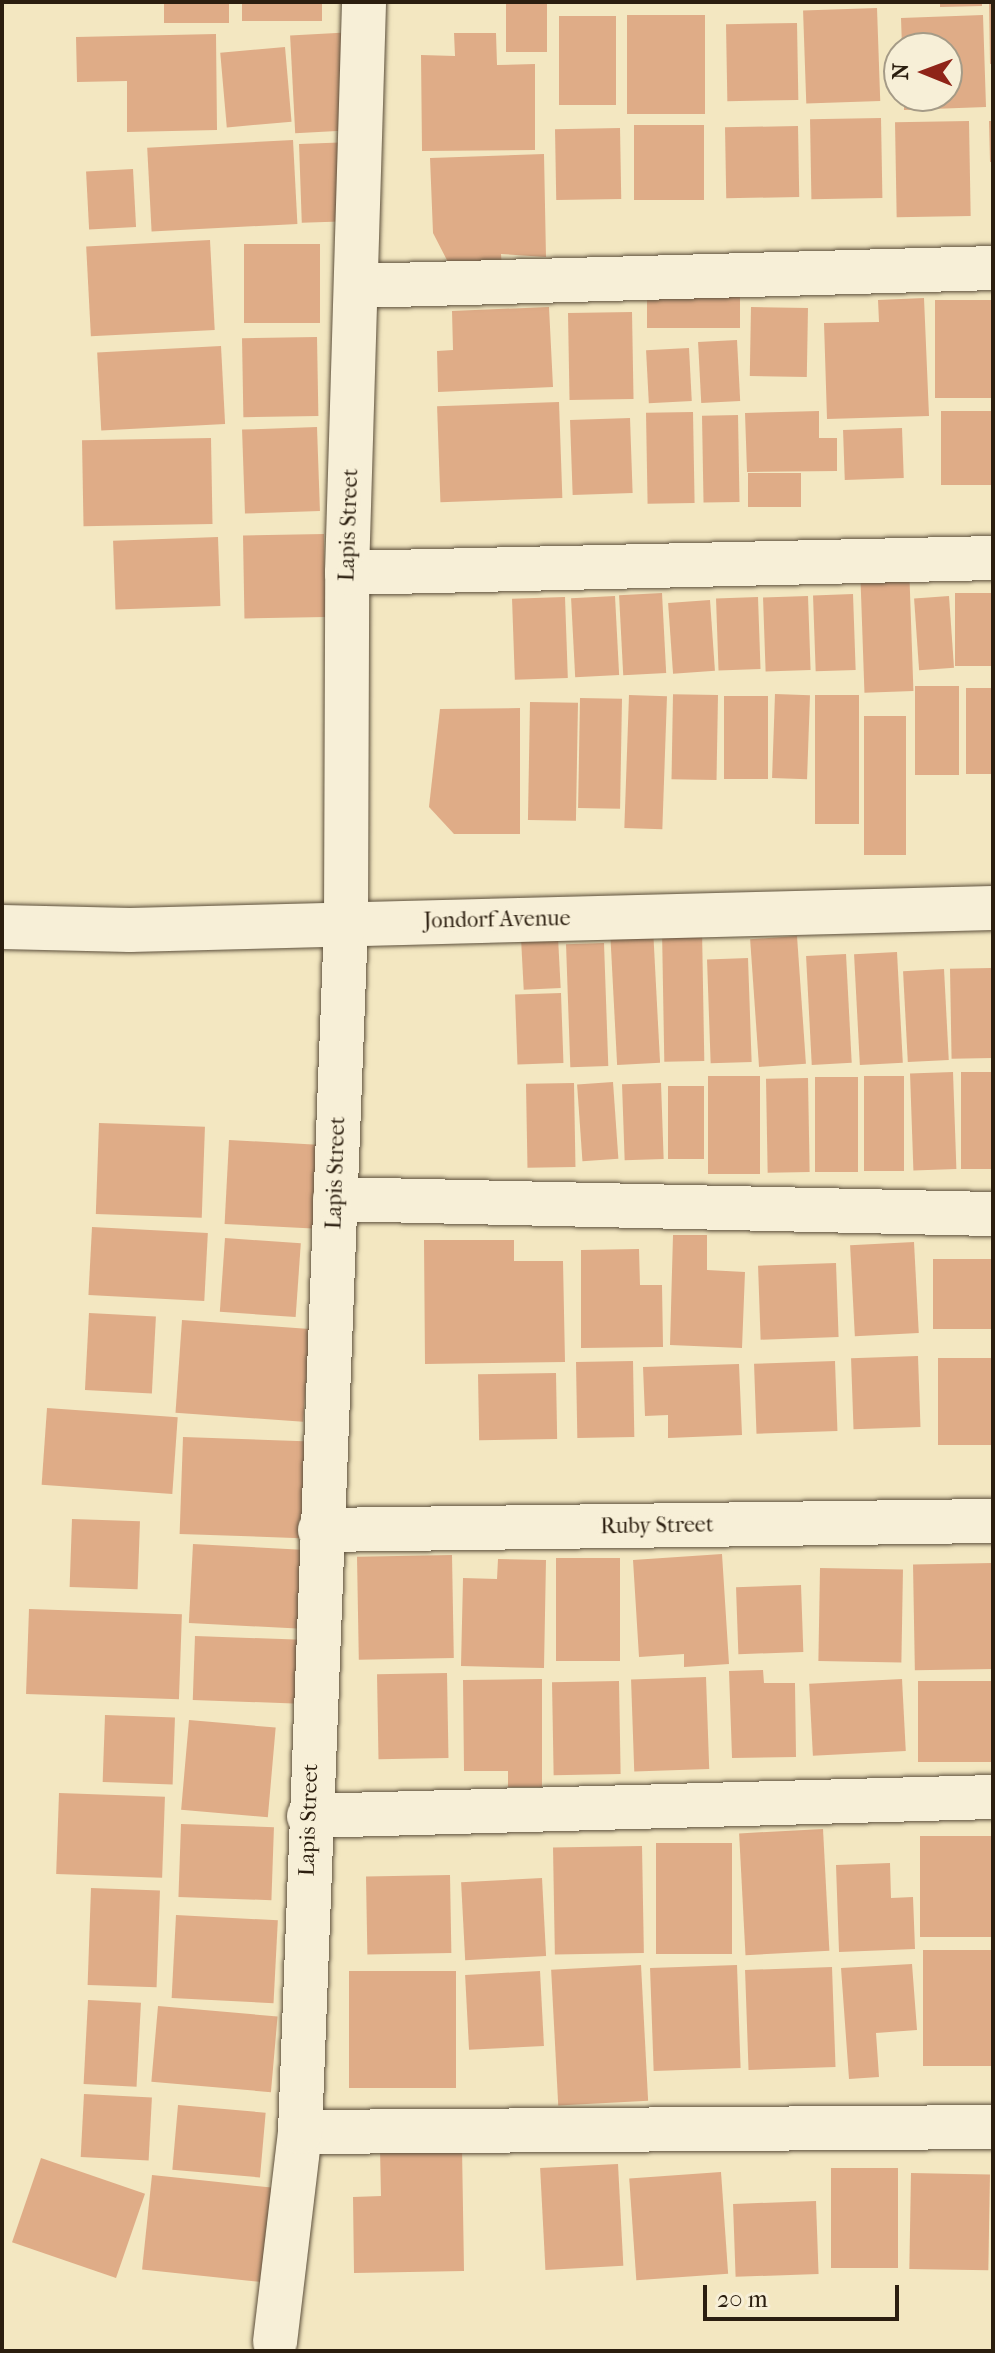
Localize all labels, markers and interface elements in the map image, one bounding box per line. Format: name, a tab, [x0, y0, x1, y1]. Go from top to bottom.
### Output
north arrow	[883, 32, 963, 112]
text: N	[888, 63, 914, 80]
street label: Lapis Street	[334, 468, 364, 582]
street label: Jondorf Avenue	[423, 906, 571, 934]
street label: Lapis Street	[321, 1116, 351, 1230]
street label: Ruby Street	[600, 1512, 714, 1540]
street label: Lapis Street	[294, 1763, 324, 1877]
scale bar	[707, 2269, 903, 2319]
text: 20 m	[717, 2285, 768, 2313]

